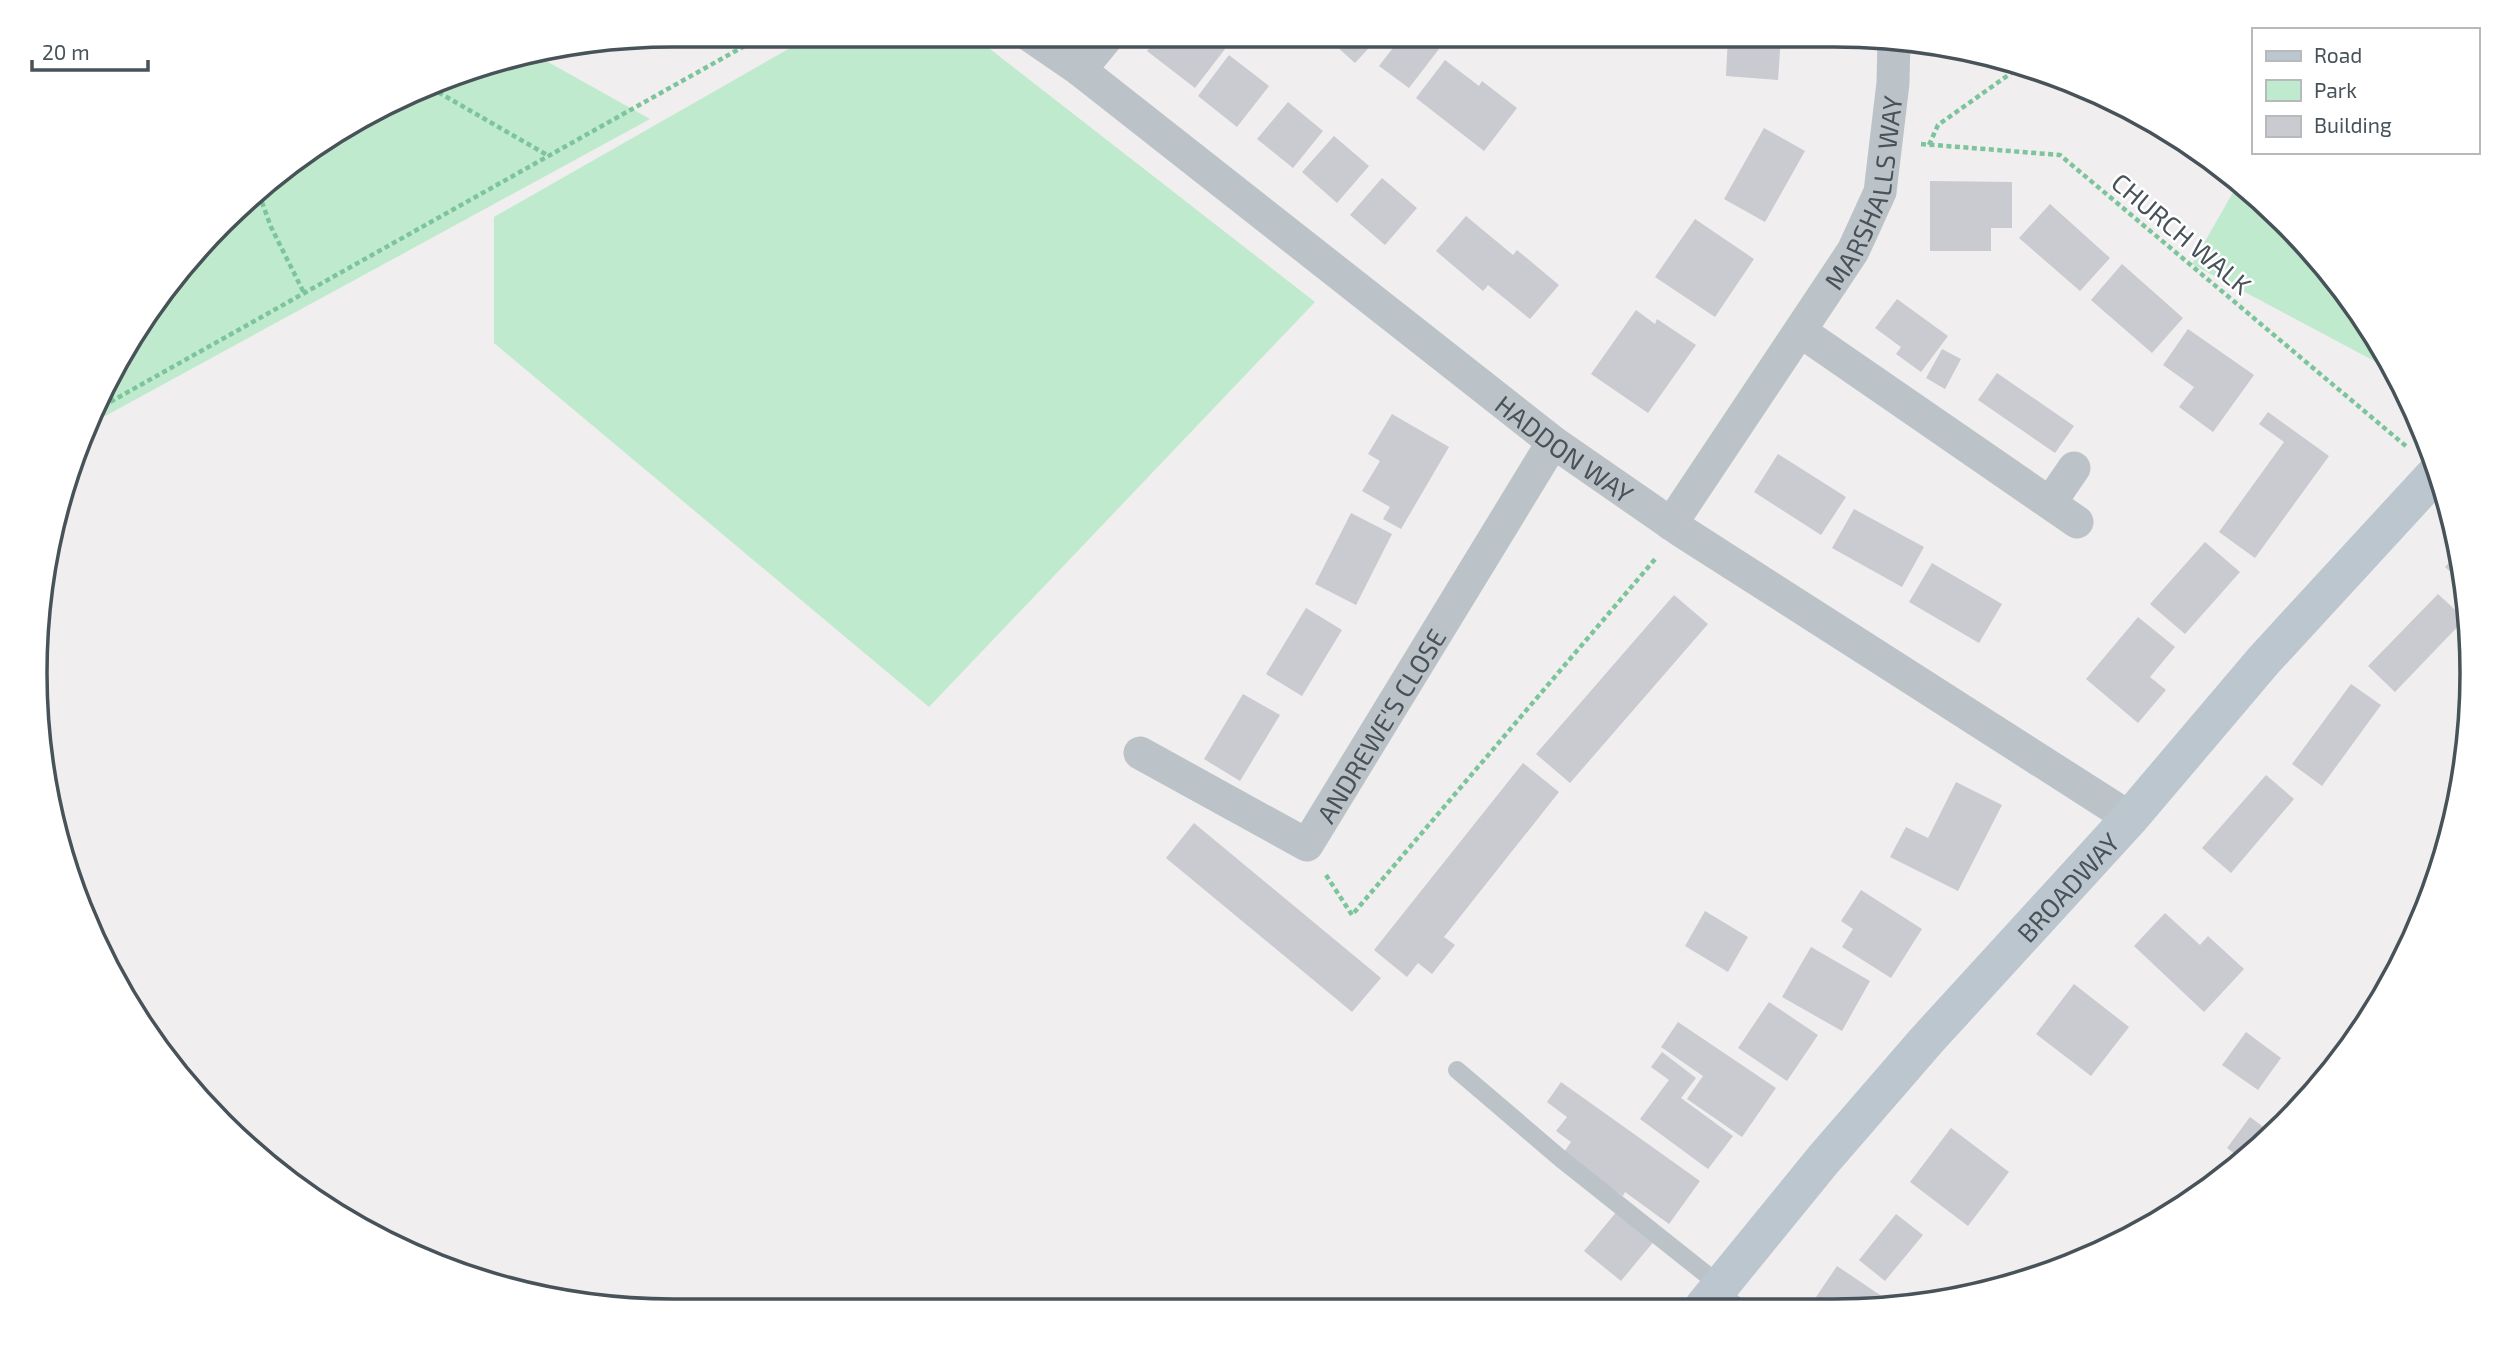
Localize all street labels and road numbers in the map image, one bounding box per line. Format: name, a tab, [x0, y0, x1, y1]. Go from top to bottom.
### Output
street label: MARSHALLS WAY	[1817, 94, 1907, 295]
street label: CHURCH WALK	[2106, 166, 2258, 300]
street label: HADDON WAY	[1490, 388, 1640, 509]
street label: ANDREWE'S CLOSE	[1309, 622, 1451, 828]
street label: BROADWAY	[2010, 826, 2125, 947]

